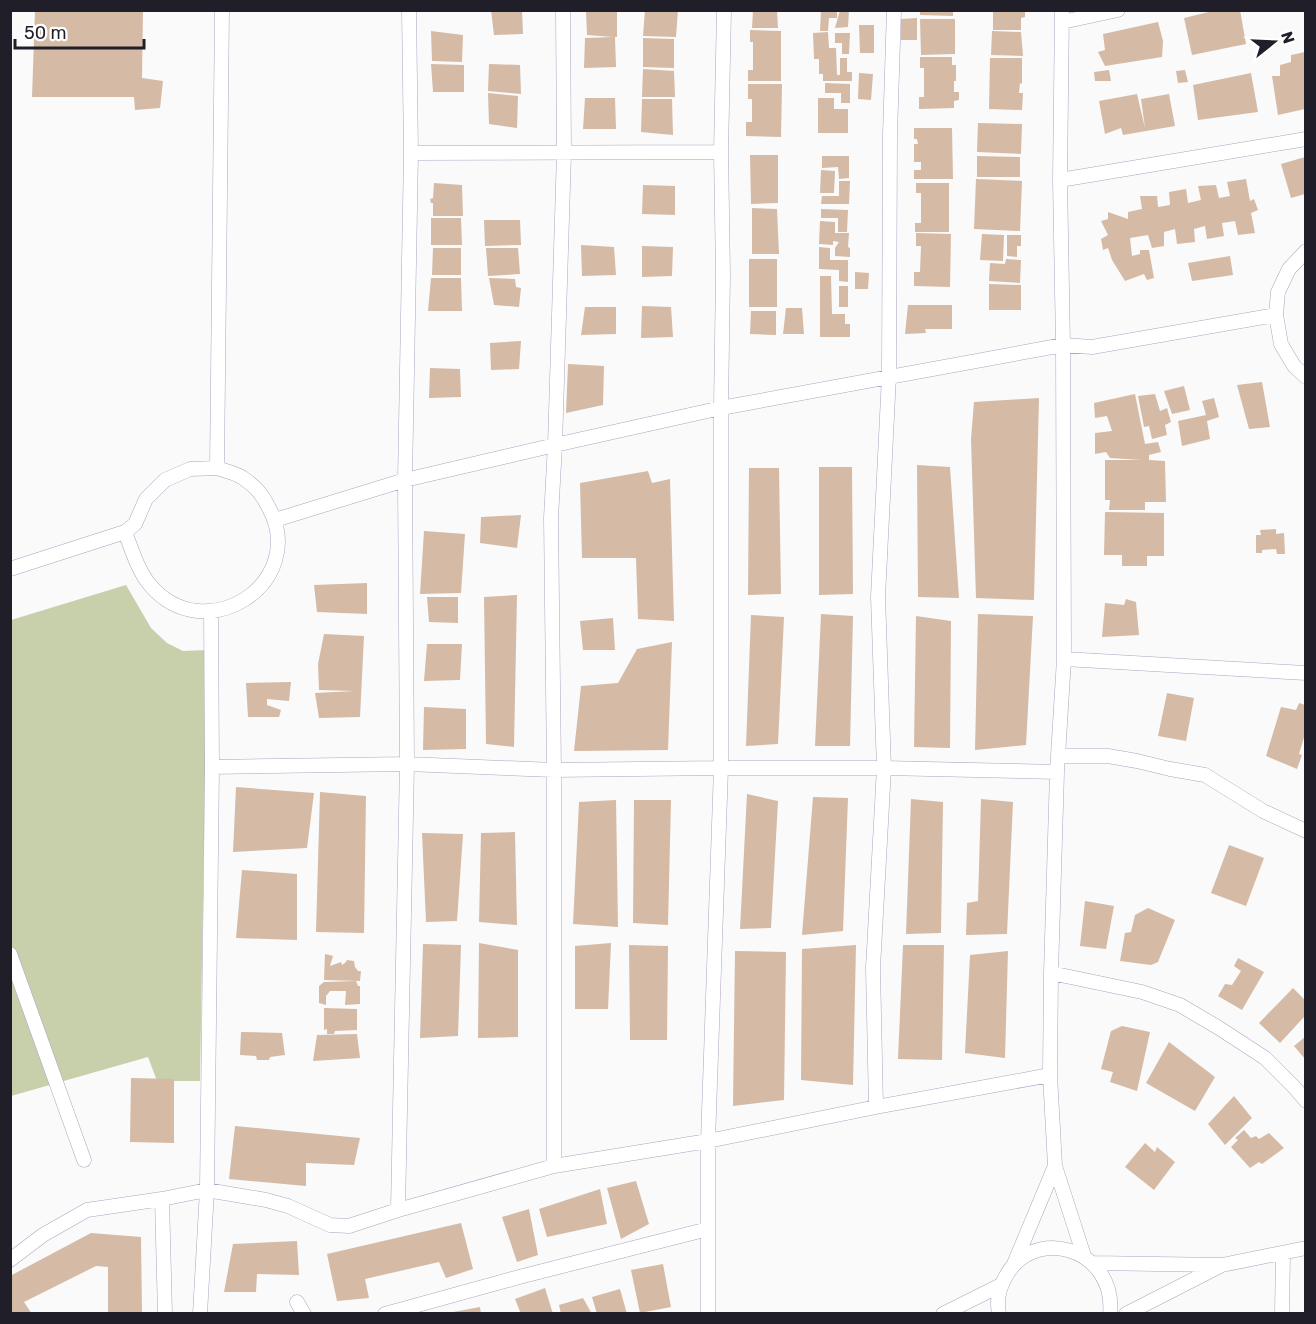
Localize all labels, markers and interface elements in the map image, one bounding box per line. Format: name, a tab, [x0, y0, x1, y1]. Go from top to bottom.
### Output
scale bar	[15, 12, 144, 50]
north arrow	[1244, 12, 1304, 72]
text: 50 m	[24, 22, 67, 44]
text: N	[1277, 29, 1299, 46]

